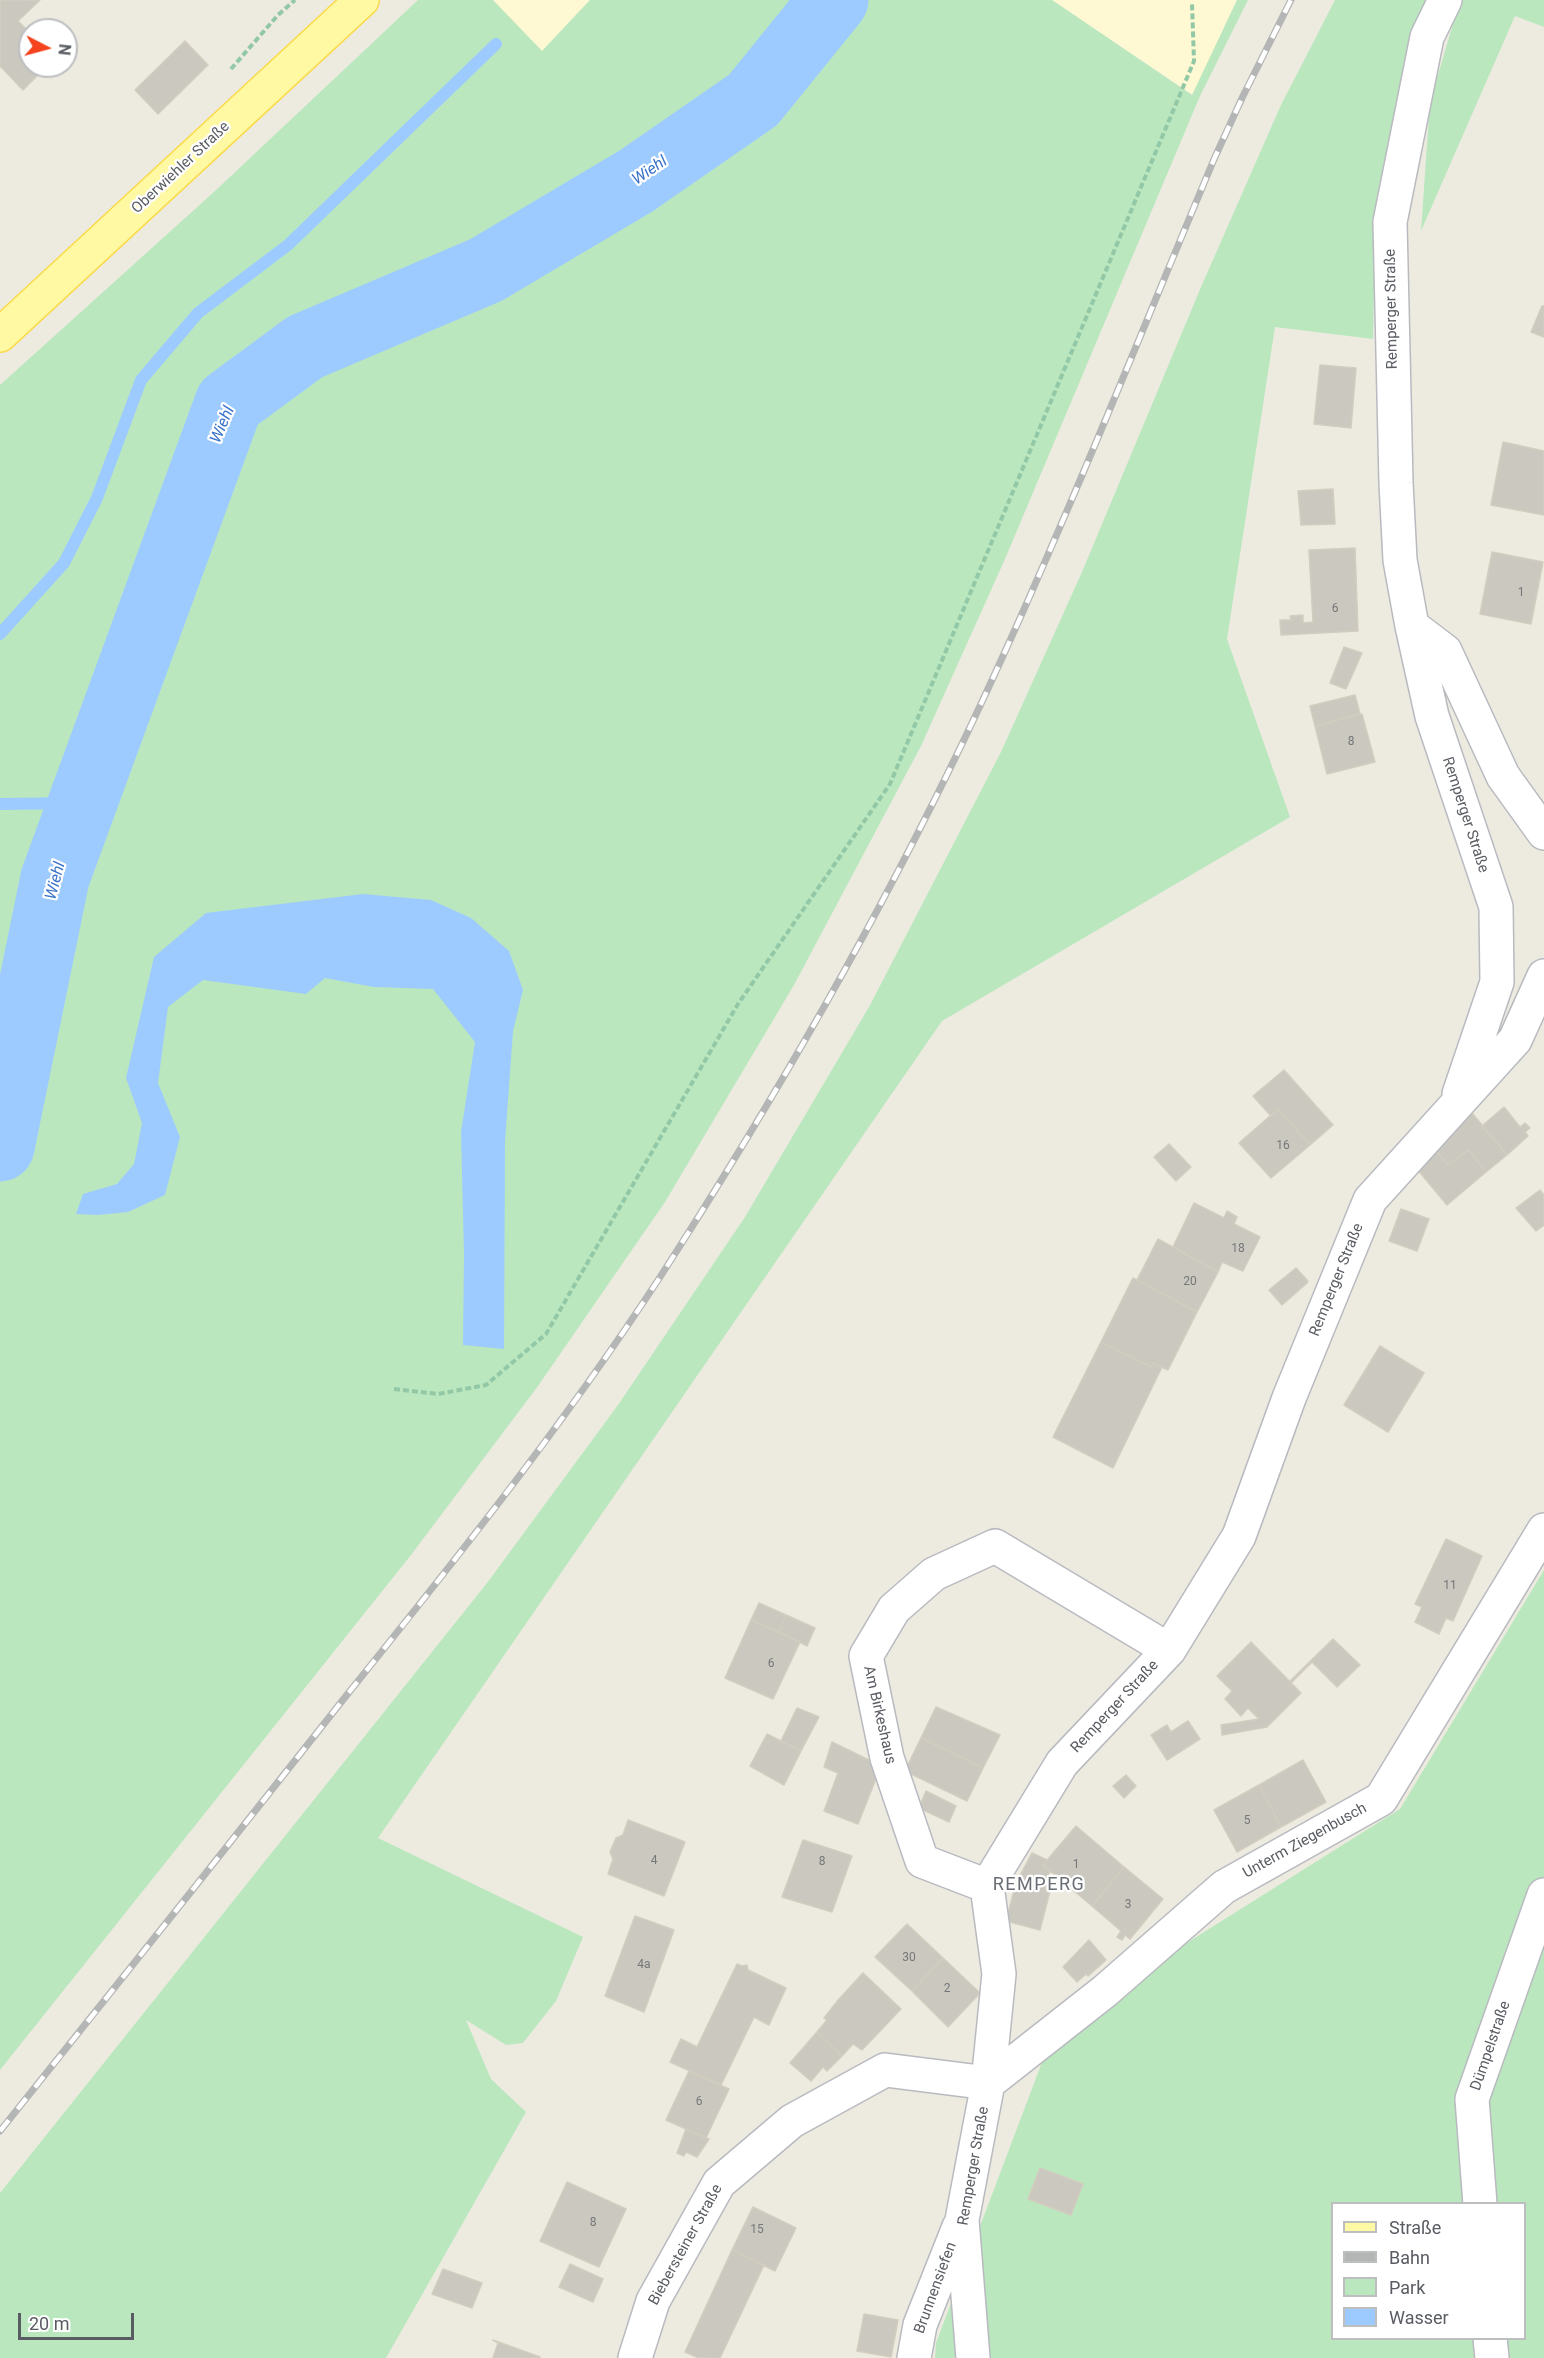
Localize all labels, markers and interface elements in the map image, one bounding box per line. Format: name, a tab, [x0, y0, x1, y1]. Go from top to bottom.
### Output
north arrow	[18, 18, 78, 78]
text: N	[54, 43, 74, 56]
street label: Oberwiehler Straße	[128, 118, 234, 218]
water label: Wiehl	[629, 152, 671, 190]
street label: Remperger Straße	[1382, 249, 1402, 369]
water label: Wiehl	[207, 404, 239, 446]
house number: 1	[1518, 586, 1524, 600]
house number: 6	[1332, 602, 1338, 616]
house number: 8	[1348, 735, 1354, 749]
street label: Remperger Straße	[1438, 755, 1492, 875]
water label: Wiehl	[42, 860, 70, 902]
house number: 16	[1276, 1139, 1290, 1153]
street label: Remperger Straße	[1306, 1221, 1368, 1339]
house number: 18	[1231, 1242, 1245, 1256]
house number: 20	[1183, 1275, 1197, 1289]
house number: 11	[1443, 1579, 1457, 1593]
house number: 6	[768, 1657, 774, 1671]
street label: Remperger Straße	[1067, 1657, 1163, 1757]
street label: Am Birkeshaus	[859, 1664, 899, 1766]
street label: Unterm Ziegenbusch	[1240, 1800, 1370, 1882]
house number: 5	[1244, 1814, 1250, 1828]
house number: 4	[651, 1854, 657, 1868]
house number: 8	[819, 1855, 825, 1869]
house number: 1	[1073, 1858, 1079, 1872]
district label: REMPERG	[993, 1874, 1085, 1896]
house number: 3	[1125, 1898, 1131, 1912]
house number: 30	[902, 1951, 916, 1965]
house number: 4a	[637, 1958, 651, 1972]
house number: 2	[944, 1982, 950, 1996]
street label: Dümpelstraße	[1467, 1999, 1515, 2093]
house number: 6	[696, 2095, 702, 2109]
street label: Remperger Straße	[955, 2105, 993, 2227]
street label: Biebersteiner Straße	[645, 2181, 727, 2309]
legend	[1331, 2202, 1526, 2340]
house number: 8	[590, 2216, 596, 2230]
text: Straße	[1389, 2217, 1441, 2238]
house number: 15	[750, 2223, 764, 2237]
street label: Brunnensiefen	[911, 2240, 961, 2336]
text: Bahn	[1389, 2247, 1430, 2268]
text: Park	[1389, 2277, 1425, 2298]
scale bar	[21, 2301, 136, 2339]
text: Wasser	[1389, 2307, 1449, 2328]
text: 20 m	[29, 2313, 69, 2334]

